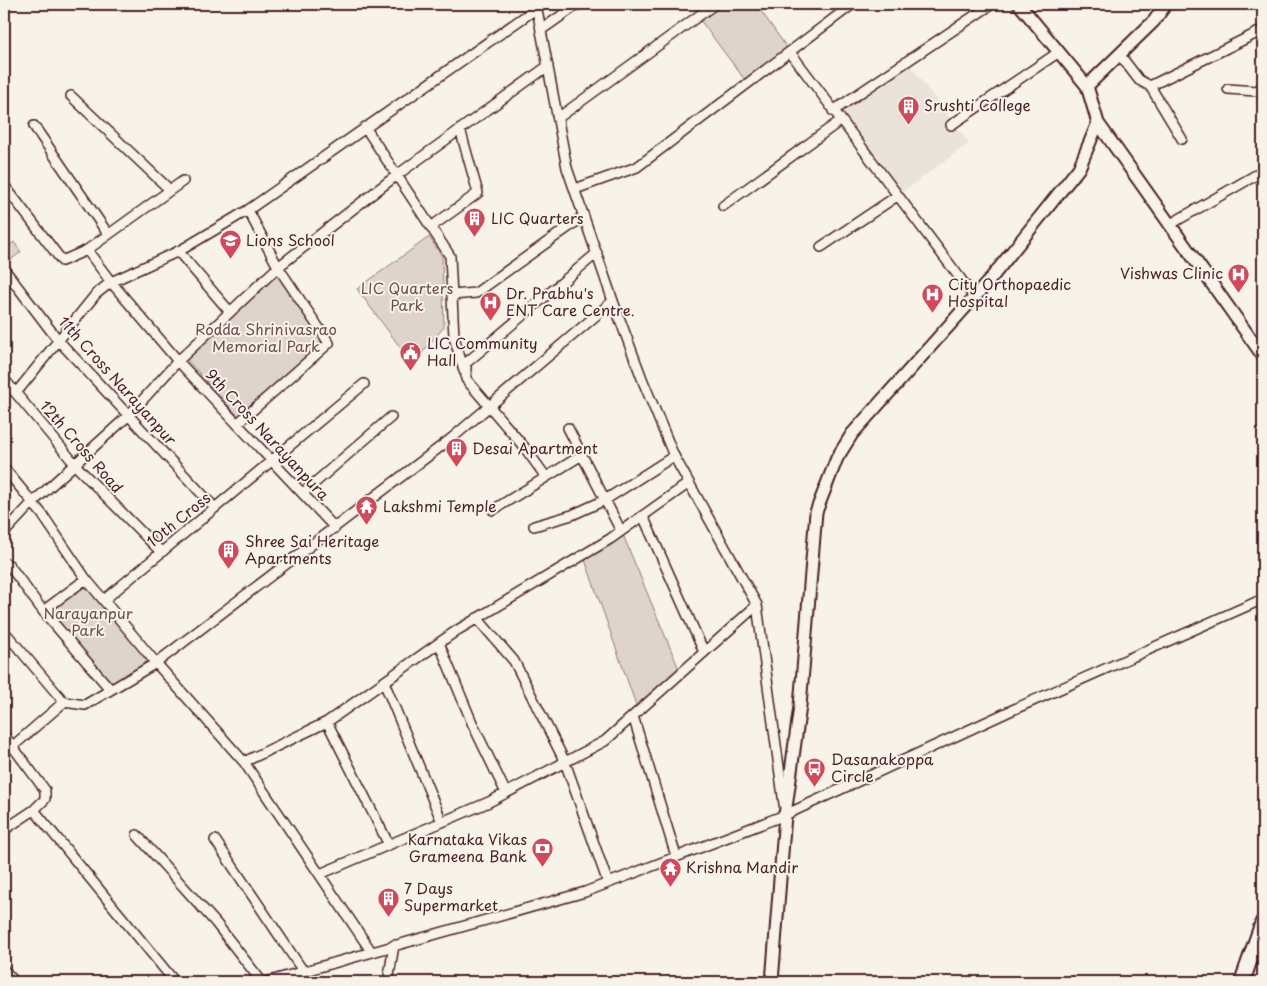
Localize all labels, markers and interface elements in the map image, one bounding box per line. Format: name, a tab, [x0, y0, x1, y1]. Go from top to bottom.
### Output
place label: Srushti College	[924, 93, 1031, 116]
building icon: Srushti College	[896, 94, 920, 125]
place label: LIC Quarters	[491, 206, 584, 229]
building icon: LIC Quarters	[463, 207, 487, 238]
place label: Lions School	[246, 228, 335, 251]
school or university icon: Lions School	[218, 229, 242, 260]
place label: Vishwas Clinic	[1120, 261, 1223, 284]
hospital icon: Vishwas Clinic	[1227, 262, 1251, 293]
place label: City Orthopaedic Hospital	[948, 272, 1071, 312]
park label: LIC Quarters Park	[361, 276, 453, 316]
place label: Dr. Prabhu's ENT Care Centre.	[506, 281, 635, 321]
hospital icon: City Orthopaedic Hospital	[920, 282, 944, 313]
hospital icon: Dr. Prabhu's ENT Care Centre.	[478, 291, 502, 322]
street label: 11th Cross Narayanpur	[54, 310, 183, 450]
park label: Rodda Shrinivasrao Memorial Park	[195, 317, 337, 357]
place label: LIC Community Hall	[427, 331, 538, 371]
public building icon: LIC Community Hall	[399, 341, 423, 372]
street label: 9th Cross Narayanpura	[201, 363, 336, 505]
street label: 12th Cross Road	[35, 394, 129, 498]
place label: Desai Apartment	[472, 436, 598, 459]
building icon: Desai Apartment	[444, 437, 468, 468]
street label: 10th Cross	[141, 486, 215, 552]
place label: Lakshmi Temple	[383, 494, 497, 517]
temple icon: Lakshmi Temple	[355, 495, 379, 526]
place label: Shree Sai Heritage Apartments	[245, 529, 379, 569]
building icon: Shree Sai Heritage Apartments	[217, 539, 241, 570]
park label: Narayanpur Park	[44, 601, 133, 641]
place label: Dasanakoppa Circle	[831, 747, 934, 787]
bus stop icon: Dasanakoppa Circle	[803, 757, 827, 788]
place label: Karnataka Vikas Grameena Bank	[408, 827, 527, 867]
bank icon: Karnataka Vikas Grameena Bank	[531, 837, 555, 868]
place label: Krishna Mandir	[686, 855, 798, 878]
temple icon: Krishna Mandir	[658, 856, 682, 887]
place label: 7 Days Supermarket	[404, 876, 498, 916]
building icon: 7 Days Supermarket	[376, 886, 400, 917]

